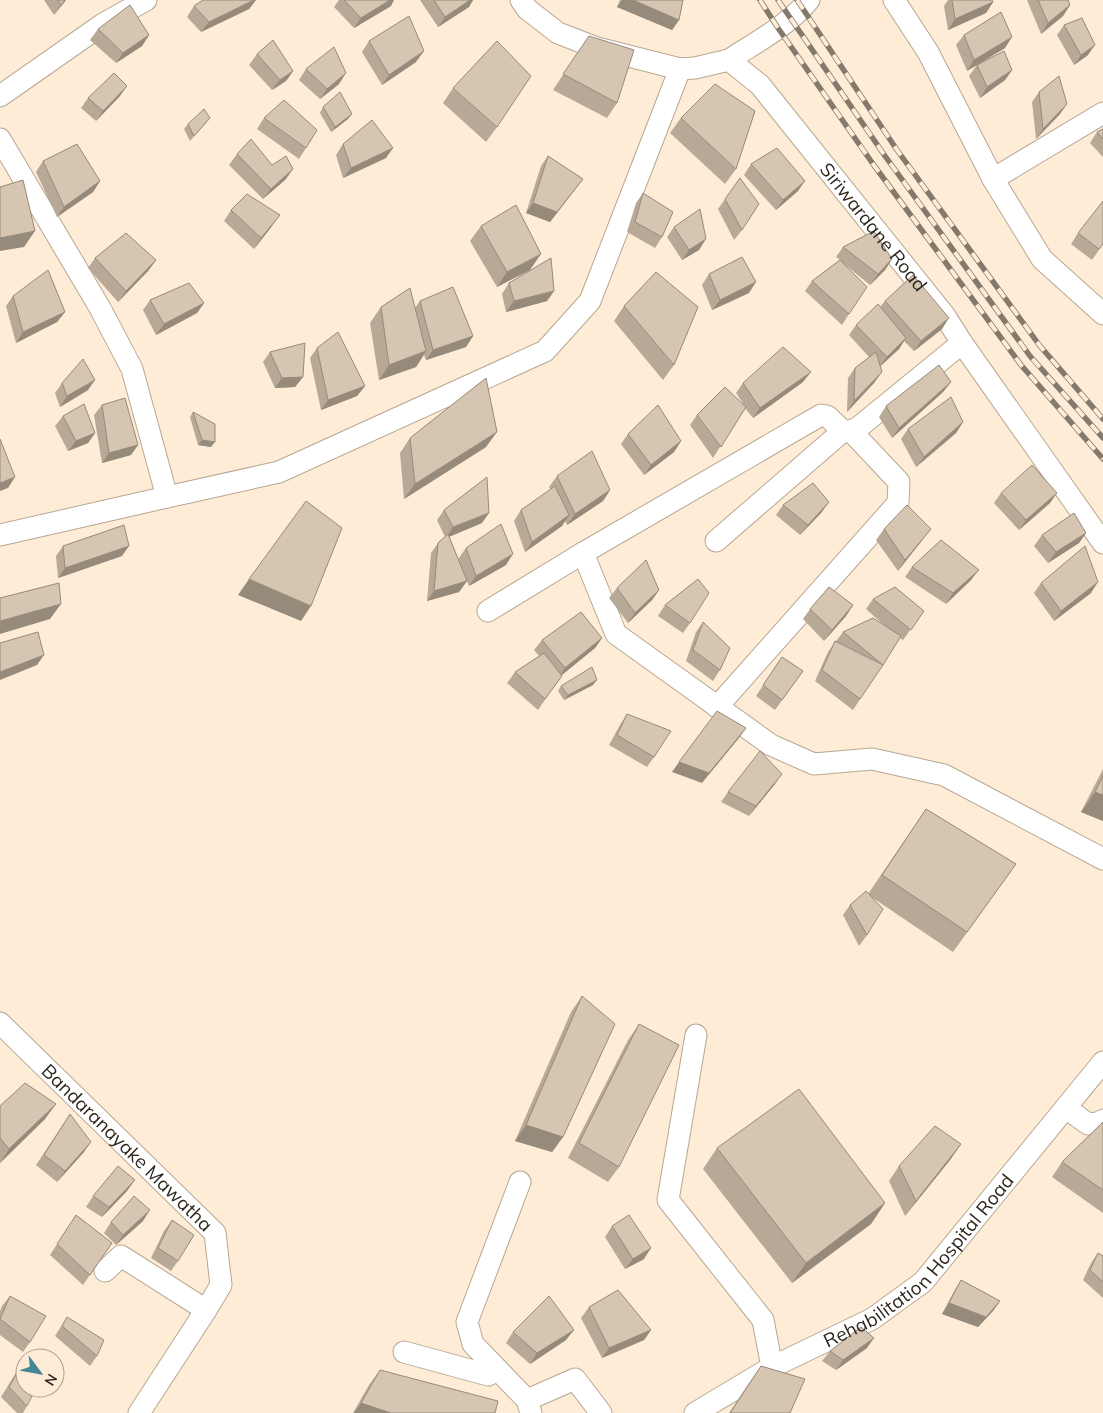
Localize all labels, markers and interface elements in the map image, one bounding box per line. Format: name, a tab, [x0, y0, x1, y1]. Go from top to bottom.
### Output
street label: Siriwardane Road	[815, 158, 932, 296]
street label: Bandaranayake Mawatha	[37, 1059, 218, 1236]
street label: Rehabilitation Hospital Road	[819, 1169, 1019, 1353]
north arrow	[15, 1348, 65, 1398]
text: N	[41, 1371, 61, 1389]

